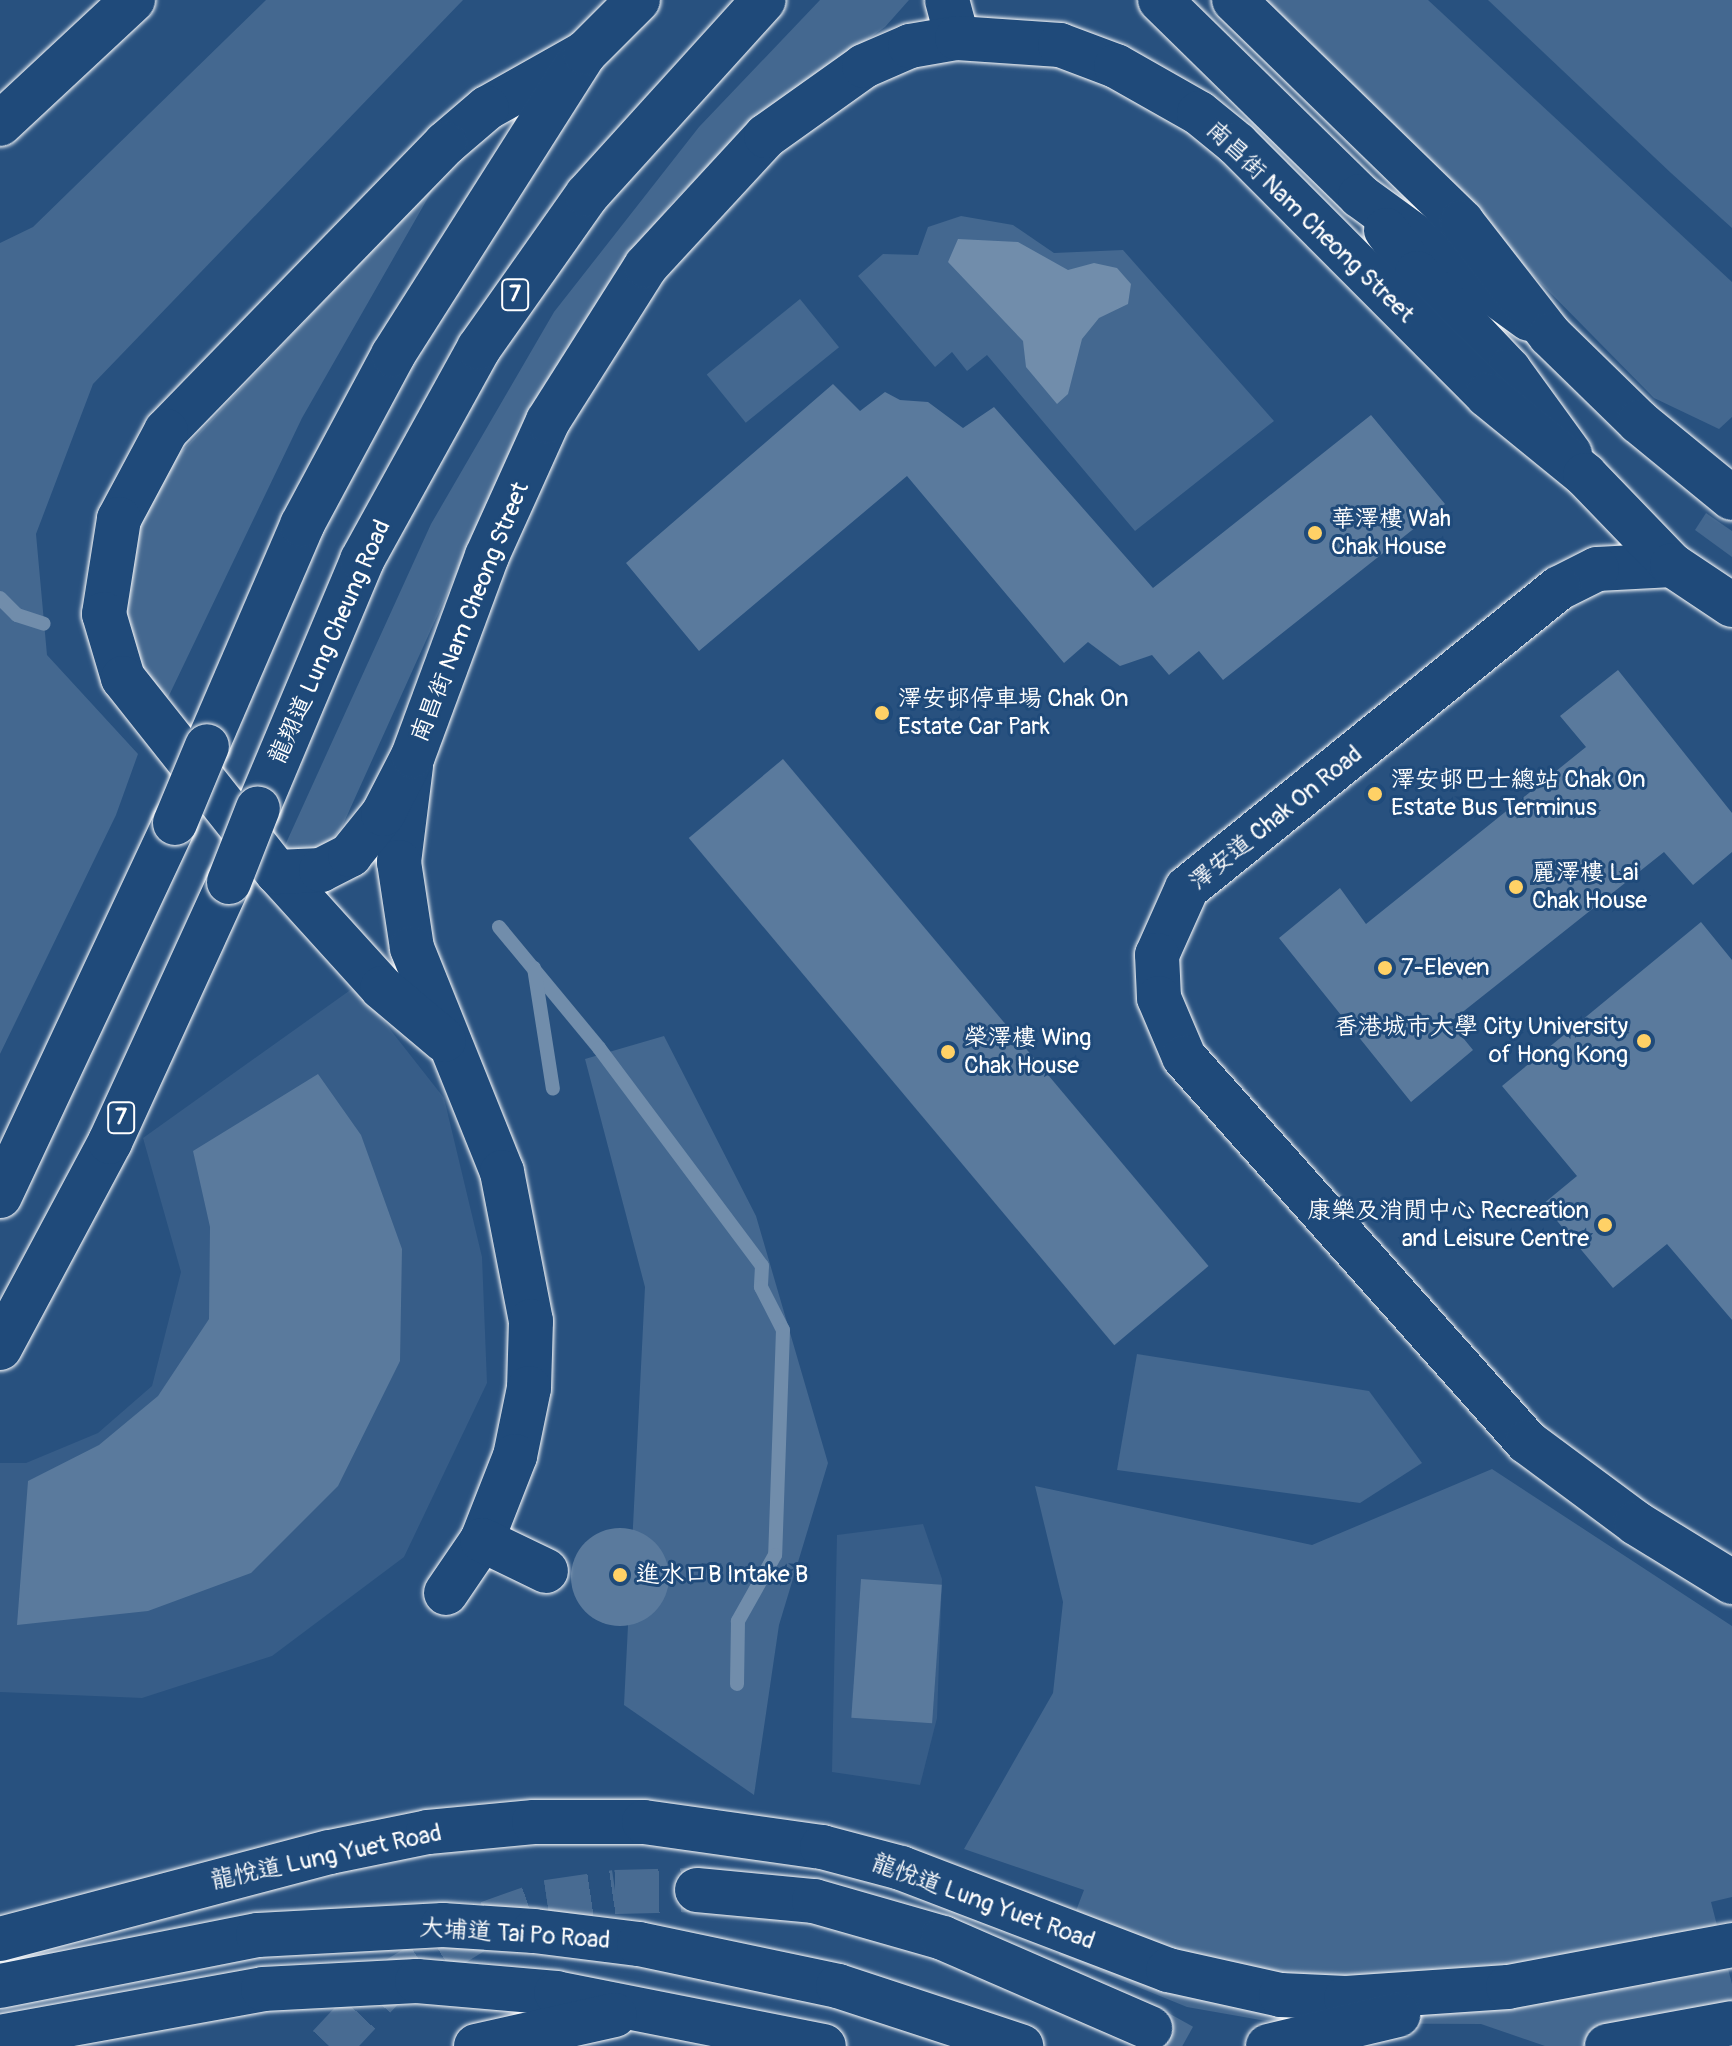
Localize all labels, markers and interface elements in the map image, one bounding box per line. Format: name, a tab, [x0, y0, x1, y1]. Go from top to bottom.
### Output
street label: 南昌街 Nam Cheong Street	[1200, 115, 1420, 329]
road number: 7	[501, 277, 529, 313]
street label: 南昌街 Nam Cheong Street	[405, 478, 535, 746]
place label: 華澤樓 Wah Chak House	[1331, 505, 1451, 561]
street label: 龍翔道 Lung Cheung Road	[263, 515, 397, 769]
marker: 華澤樓 Wah Chak House	[1306, 524, 1324, 542]
place label: 澤安邨停車場 Chak On Estate Car Park	[898, 685, 1128, 741]
marker: 澤安邨停車場 Chak On Estate Car Park	[873, 704, 891, 722]
street label: 澤安道 Chak On Road	[1184, 740, 1368, 896]
place label: 澤安邨巴士總站 Chak On Estate Bus Terminus	[1391, 766, 1645, 822]
marker: 澤安邨巴士總站 Chak On Estate Bus Terminus	[1366, 785, 1384, 803]
place label: 麗澤樓 Lai Chak House	[1532, 859, 1647, 915]
marker: 麗澤樓 Lai Chak House	[1507, 878, 1525, 896]
place label: 7-Eleven	[1401, 954, 1490, 982]
marker: 7-Eleven	[1376, 959, 1394, 977]
place label: 香港城市大學 City University of Hong Kong	[1334, 1013, 1628, 1069]
place label: 榮澤樓 Wing Chak House	[964, 1024, 1091, 1080]
marker: 香港城市大學 City University of Hong Kong	[1635, 1032, 1653, 1050]
marker: 榮澤樓 Wing Chak House	[939, 1043, 957, 1061]
road number: 7	[107, 1100, 135, 1136]
place label: 康樂及消閒中心 Recreation and Leisure Centre	[1307, 1197, 1589, 1253]
marker: 康樂及消閒中心 Recreation and Leisure Centre	[1596, 1216, 1614, 1234]
place label: 進水口B Intake B	[636, 1561, 808, 1589]
marker: 進水口B Intake B	[611, 1566, 629, 1584]
street label: 龍悅道 Lung Yuet Road	[208, 1818, 444, 1896]
street label: 龍悅道 Lung Yuet Road	[867, 1848, 1099, 1956]
street label: 大埔道 Tai Po Road	[419, 1913, 611, 1955]

